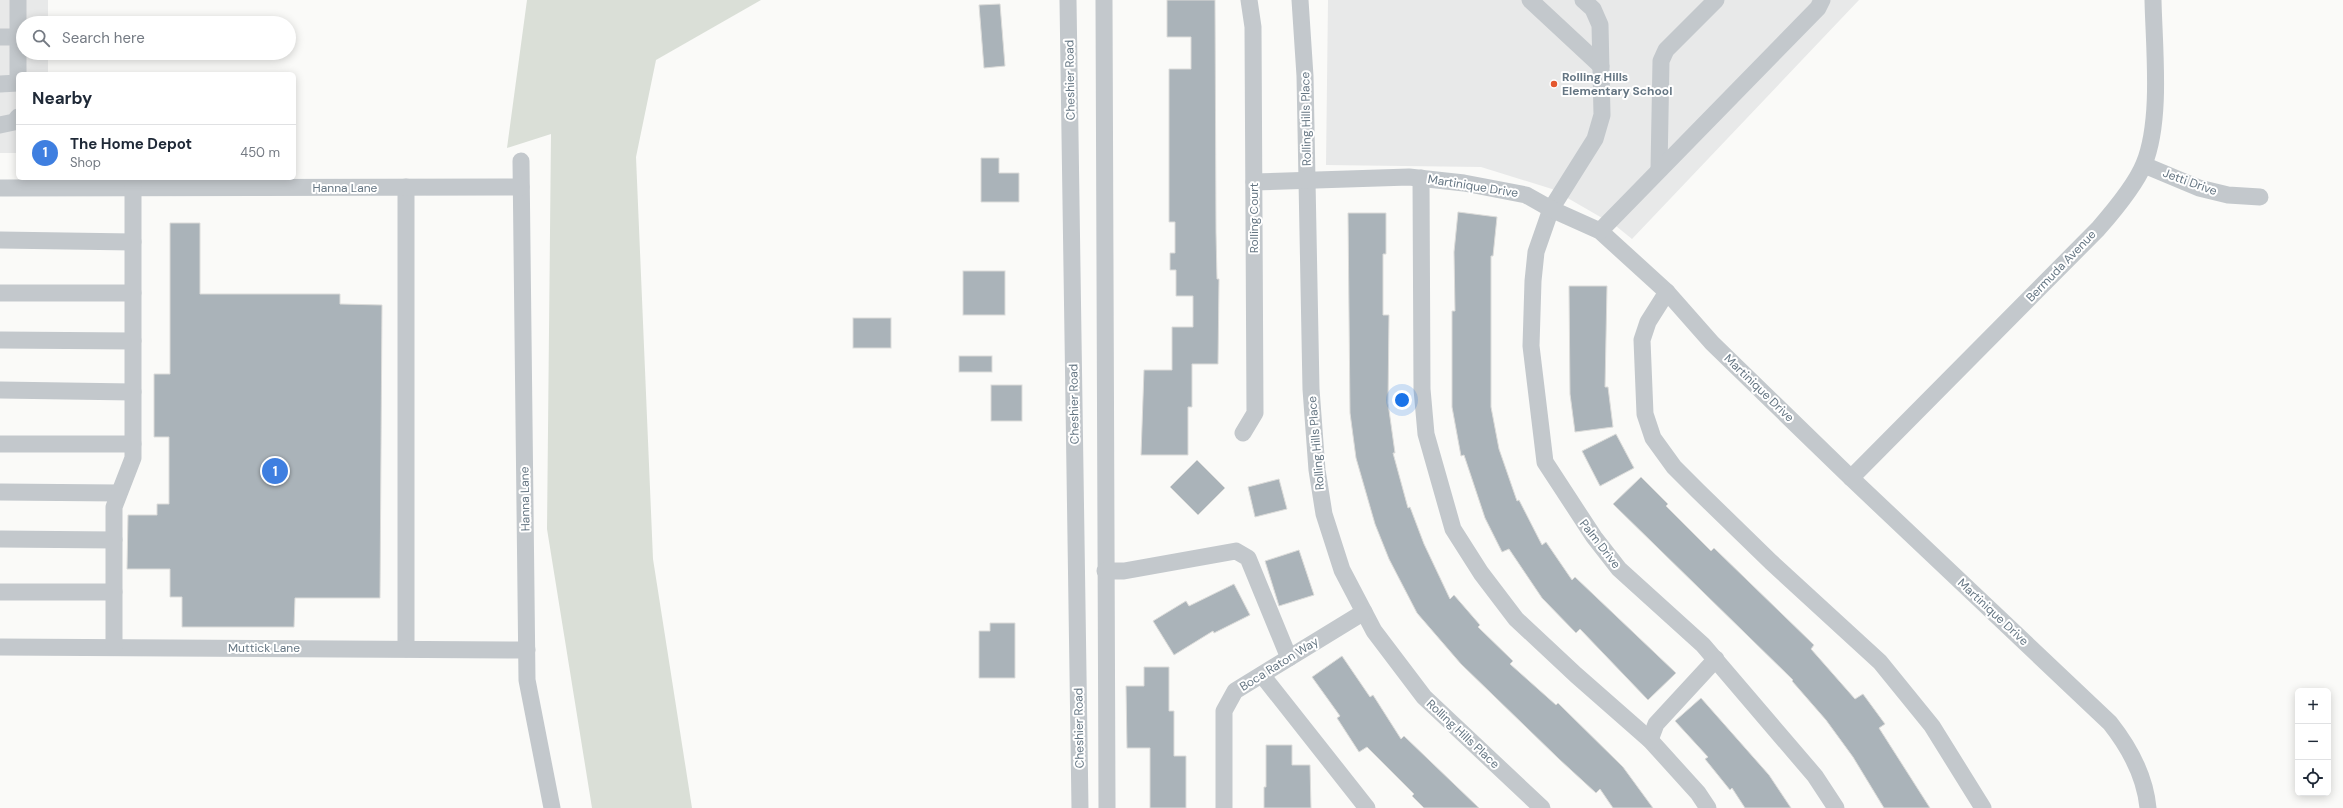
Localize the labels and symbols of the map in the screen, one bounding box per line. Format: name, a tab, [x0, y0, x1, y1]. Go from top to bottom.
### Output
street label: Cheshier Road	[1061, 40, 1079, 120]
place label: Rolling Hills Elementary School	[1562, 69, 1672, 99]
street label: Rolling Hills Place	[1297, 72, 1315, 166]
marker: Rolling Hills Elementary School	[1549, 79, 1559, 89]
street label: Jetti Drive	[2161, 165, 2219, 199]
street label: Martinique Drive	[1427, 171, 1519, 201]
street label: Hanna Lane	[313, 180, 378, 196]
street label: Rolling Court	[1246, 182, 1262, 253]
street label: Bermuda Avenue	[2023, 226, 2100, 305]
street label: Martinique Drive	[1721, 351, 1797, 426]
street label: Cheshier Road	[1065, 364, 1083, 444]
your location	[1392, 390, 1412, 410]
street label: Rolling Hills Place	[1304, 395, 1328, 491]
pin: 1	[262, 456, 288, 486]
street label: Hanna Lane	[516, 466, 534, 532]
street label: Palm Drive	[1576, 516, 1624, 572]
street label: Martinique Drive	[1954, 575, 2032, 649]
street label: Boca Raton Way	[1237, 633, 1322, 695]
street label: Muttick Lane	[228, 640, 300, 656]
street label: Cheshier Road	[1070, 688, 1088, 768]
street label: Rolling Hills Place	[1423, 696, 1503, 772]

